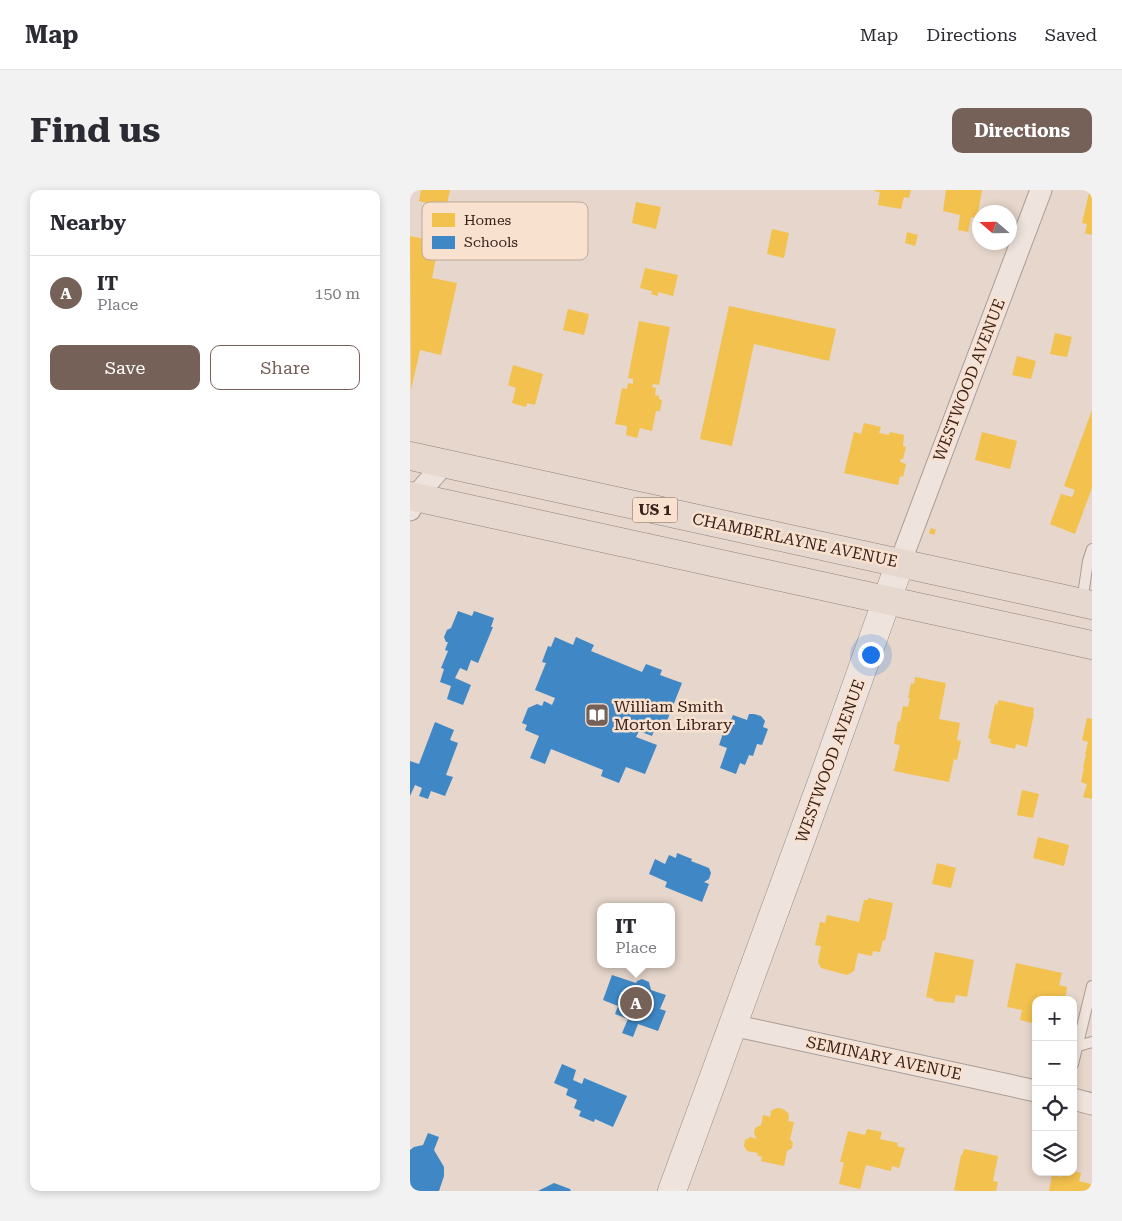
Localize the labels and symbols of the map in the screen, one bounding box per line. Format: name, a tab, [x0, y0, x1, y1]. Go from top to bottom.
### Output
legend	[422, 202, 588, 260]
north arrow	[972, 205, 1017, 250]
text: Homes	[464, 212, 512, 228]
text: Schools	[464, 234, 518, 250]
street label: WESTWOOD AVENUE	[929, 296, 1009, 464]
road number: US 1	[632, 498, 678, 522]
street label: CHAMBERLAYNE AVENUE	[691, 509, 899, 571]
your location	[858, 642, 884, 668]
street label: WESTWOOD AVENUE	[792, 677, 868, 845]
place label: William Smith Morton Library	[614, 697, 733, 734]
library icon: William Smith Morton Library	[584, 702, 610, 728]
pin: A	[620, 984, 652, 1022]
street label: SEMINARY AVENUE	[805, 1032, 963, 1084]

